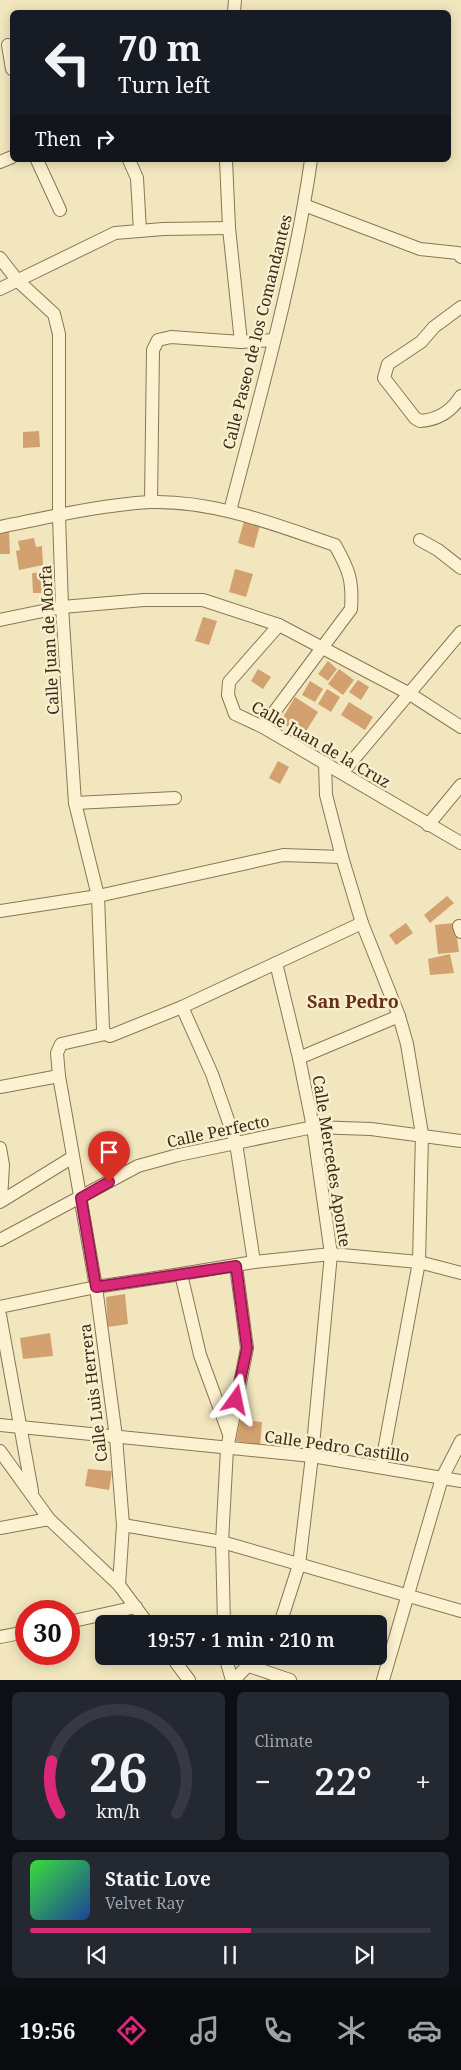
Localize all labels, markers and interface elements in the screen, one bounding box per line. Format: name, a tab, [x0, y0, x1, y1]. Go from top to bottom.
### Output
text: 70 m	[118, 24, 201, 71]
icon: left	[35, 30, 100, 95]
text: Turn left	[118, 69, 210, 99]
icon: right	[91, 125, 119, 153]
text: Then	[35, 126, 81, 152]
street label: Calle Paseo de los Comandantes	[217, 212, 297, 452]
street label: Calle Juan de Morfa	[34, 564, 64, 716]
street label: Calle Juan de la Cruz	[247, 695, 395, 793]
district label: San Pedro	[307, 989, 399, 1013]
street label: Calle Mercedes Aponte	[308, 1074, 356, 1248]
street label: Calle Perfecto	[165, 1109, 271, 1153]
pin	[88, 1131, 130, 1182]
icon: arrive	[95, 1138, 123, 1166]
street label: Calle Luis Herrera	[74, 1323, 112, 1463]
position arrow	[209, 1373, 261, 1425]
street label: Calle Pedro Castillo	[263, 1425, 411, 1467]
speed limit sign: 30	[15, 1600, 80, 1665]
text: 19:57 · 1 min · 210 m	[147, 1627, 335, 1653]
text: Climate	[255, 1730, 313, 1752]
text: 26	[89, 1736, 148, 1807]
text: 22°	[314, 1754, 372, 1806]
text: −	[255, 1762, 271, 1800]
text: +	[415, 1762, 431, 1800]
text: km/h	[96, 1799, 140, 1823]
text: Static Love	[105, 1866, 211, 1892]
text: Velvet Ray	[105, 1892, 184, 1914]
icon: previous	[83, 1941, 111, 1969]
icon: pause	[216, 1941, 244, 1969]
icon: next	[350, 1941, 378, 1969]
icon: directions	[114, 2013, 149, 2048]
icon: music	[187, 2013, 222, 2048]
icon: phone	[260, 2013, 295, 2048]
icon: climate	[334, 2013, 369, 2048]
icon: car	[407, 2013, 442, 2048]
text: 19:56	[19, 2015, 76, 2045]

